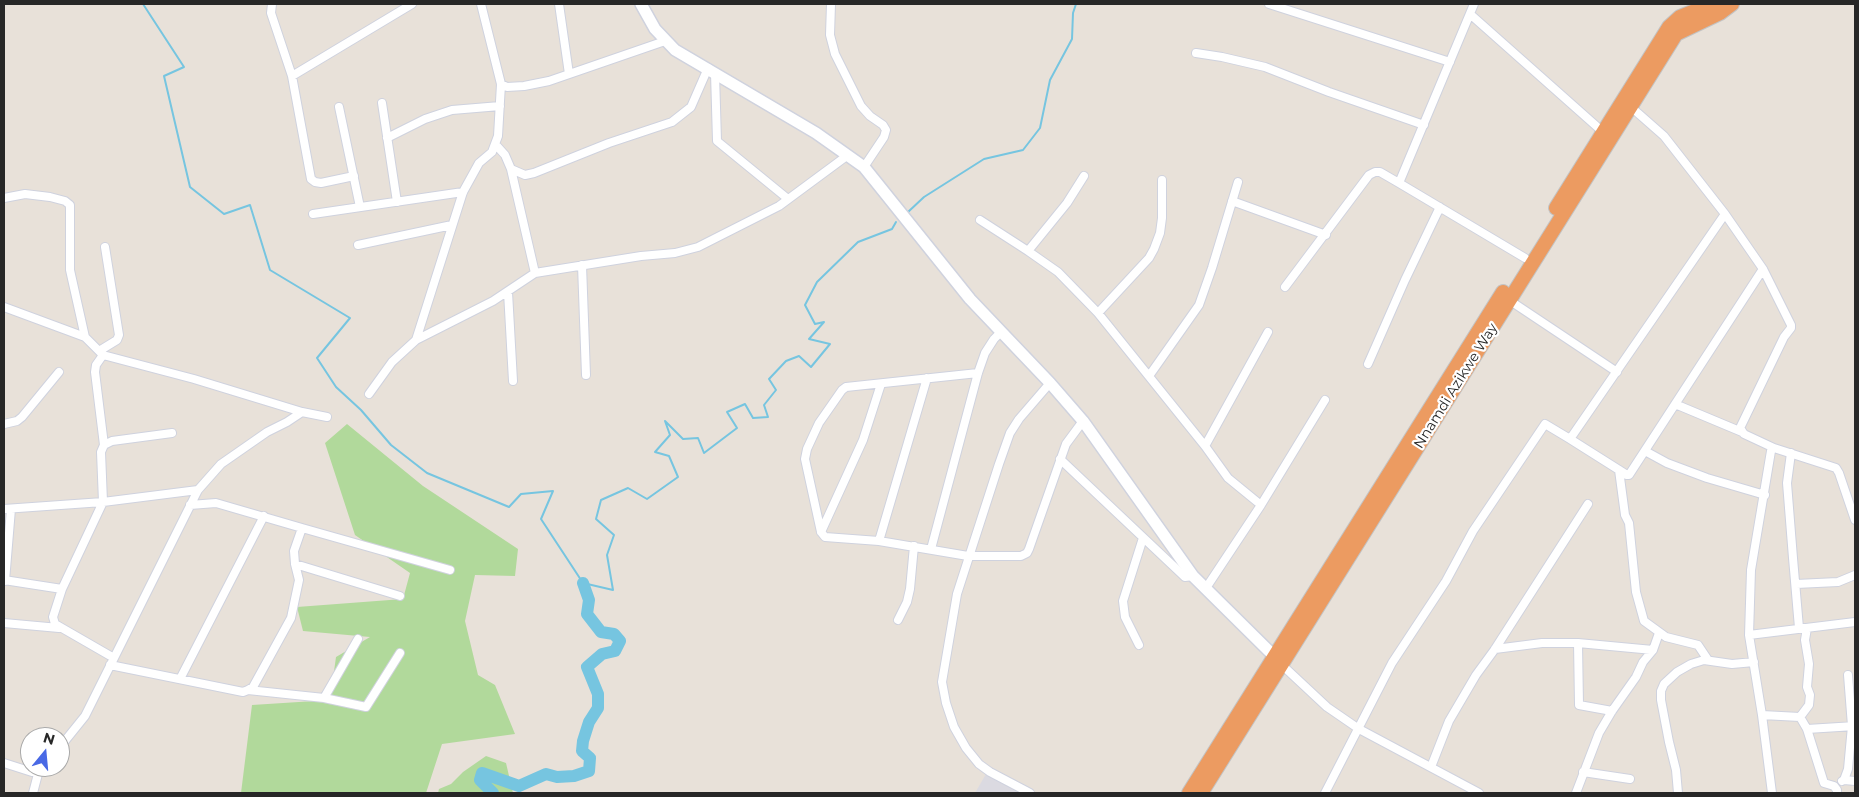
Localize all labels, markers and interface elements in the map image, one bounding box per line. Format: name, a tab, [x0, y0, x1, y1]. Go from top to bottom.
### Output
street label: Nnamdi Azikwe Way	[1411, 320, 1501, 452]
north arrow	[20, 727, 70, 777]
text: N	[41, 728, 57, 749]

